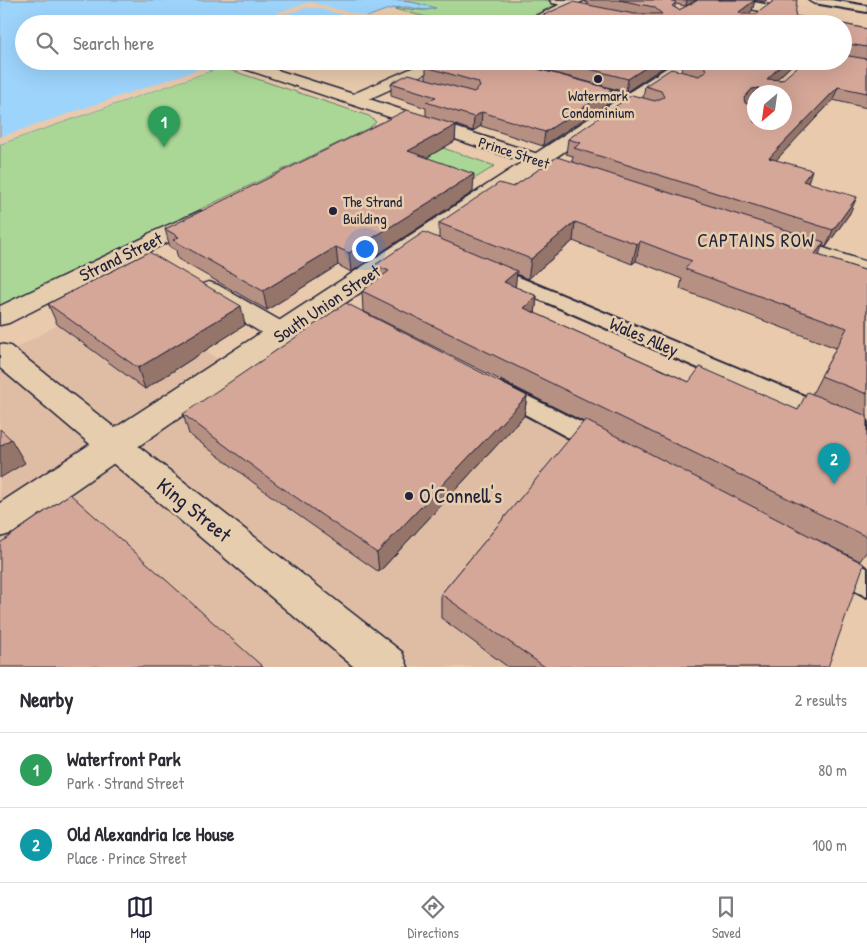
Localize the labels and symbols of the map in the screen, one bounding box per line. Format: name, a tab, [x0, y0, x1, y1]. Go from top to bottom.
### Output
marker: Watermark Condominium	[592, 73, 604, 85]
place label: Watermark Condominium	[562, 85, 634, 123]
north arrow	[747, 85, 792, 130]
pin: 1	[148, 106, 180, 147]
street label: Prince Street	[476, 131, 553, 174]
place label: The Strand Building	[343, 191, 402, 229]
marker: The Strand Building	[327, 205, 339, 217]
street label: Strand Street	[75, 225, 167, 287]
district label: CAPTAINS ROW	[697, 227, 815, 253]
your location	[352, 236, 378, 262]
street label: South Union Street	[268, 258, 386, 349]
street label: Wales Alley	[606, 311, 683, 362]
pin: 2	[818, 443, 850, 484]
street label: King Street	[151, 471, 238, 549]
place label: O'Connell's	[419, 481, 502, 510]
marker: O'Connell's	[403, 490, 415, 502]

